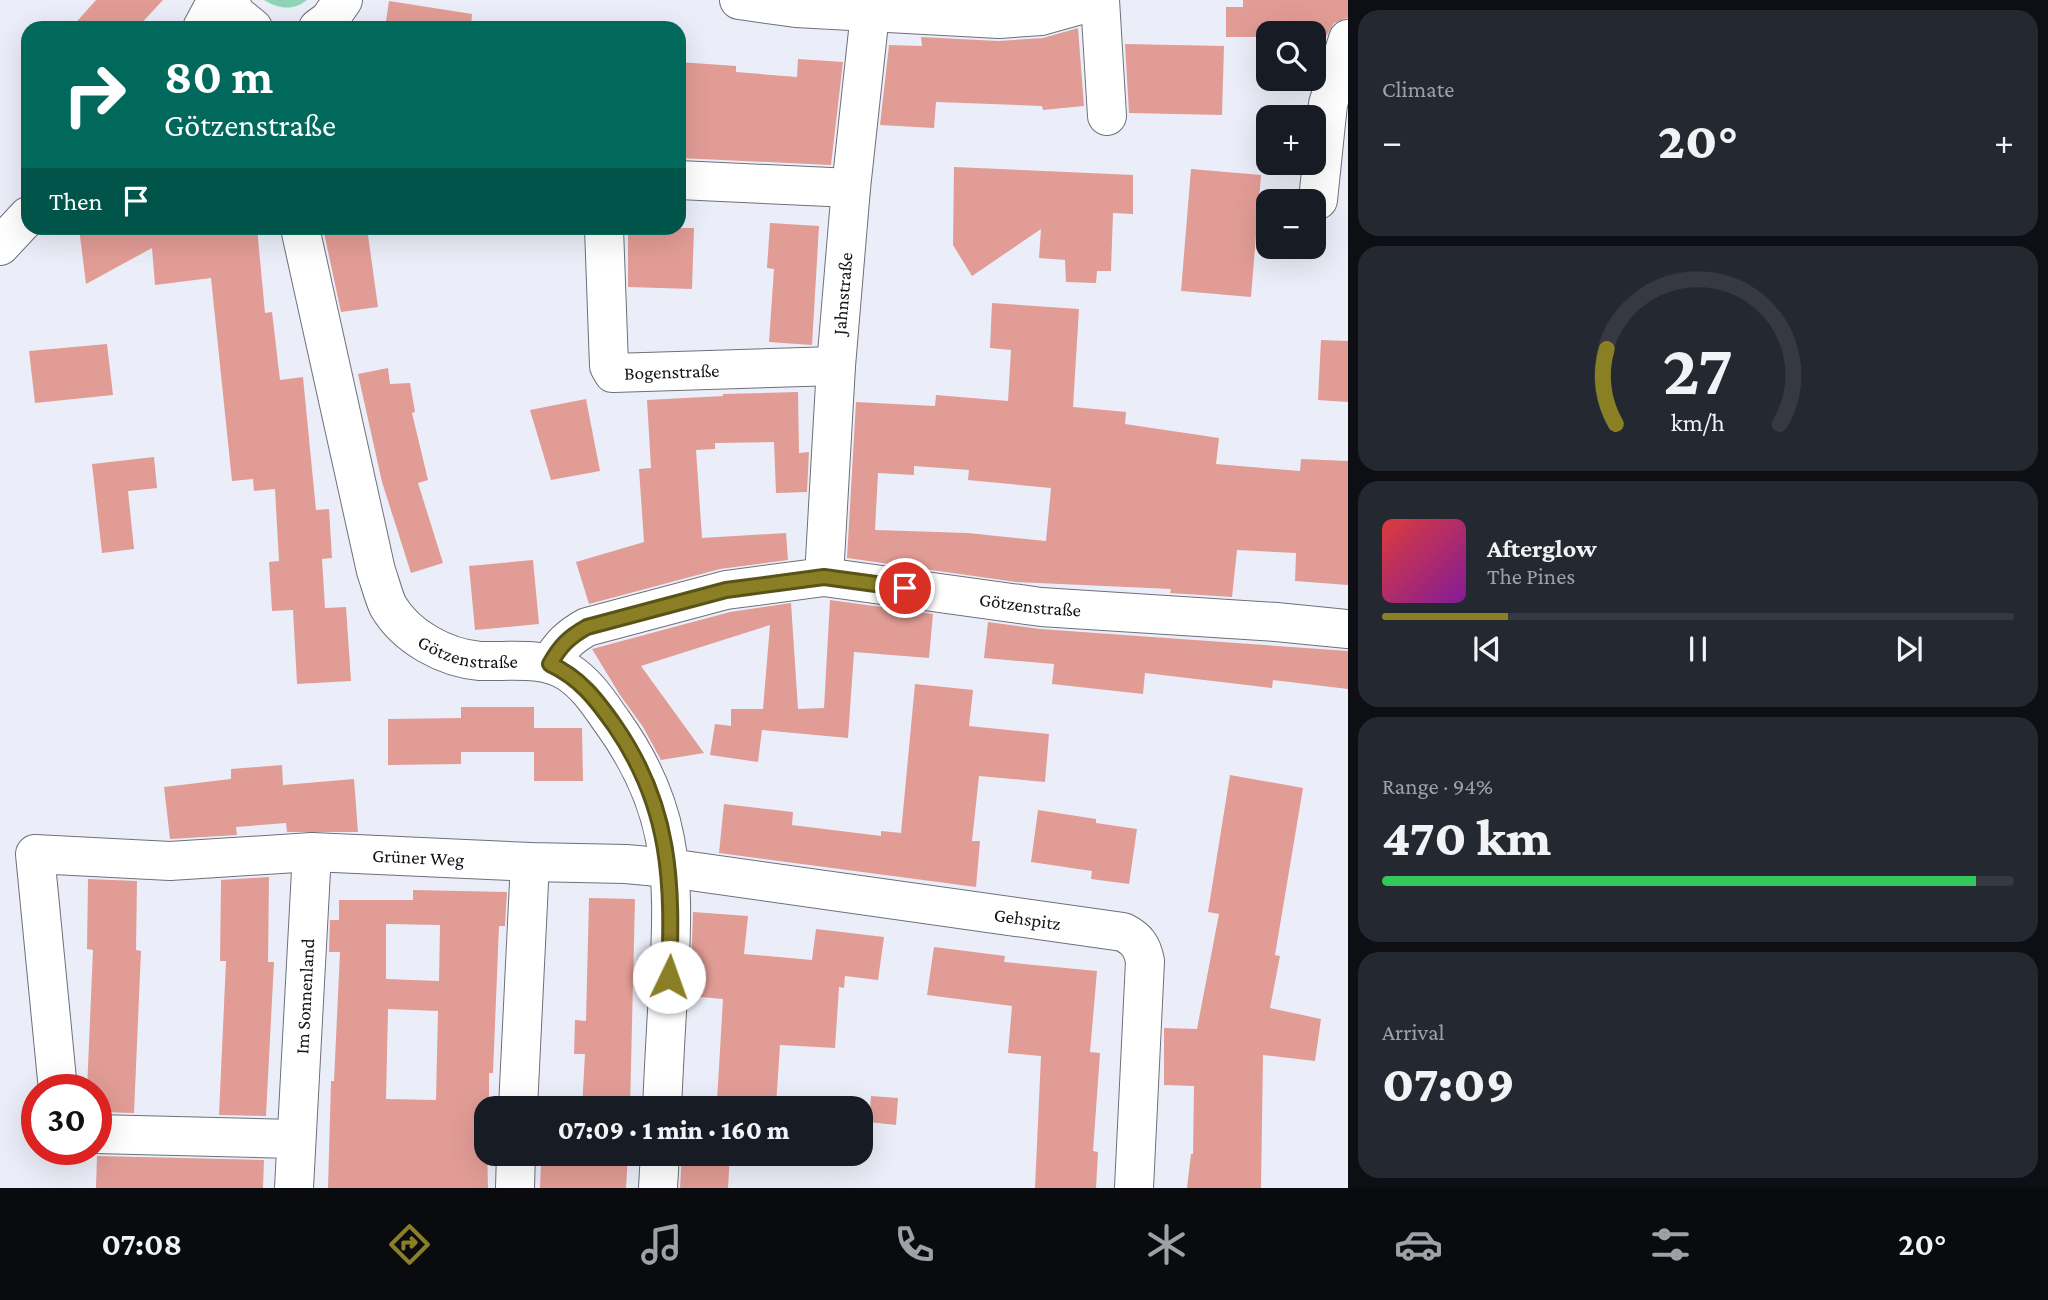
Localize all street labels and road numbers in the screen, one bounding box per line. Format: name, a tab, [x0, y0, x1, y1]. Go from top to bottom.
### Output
street label: Jahnstraße	[828, 252, 857, 338]
street label: Bogenstraße	[624, 360, 720, 384]
street label: Götzenstraße	[978, 589, 1082, 621]
street label: Götzenstraße	[414, 631, 518, 672]
street label: Grüner Weg	[372, 845, 465, 870]
street label: Gehspitz	[993, 904, 1062, 934]
street label: Im Sonnenland	[291, 938, 318, 1055]

